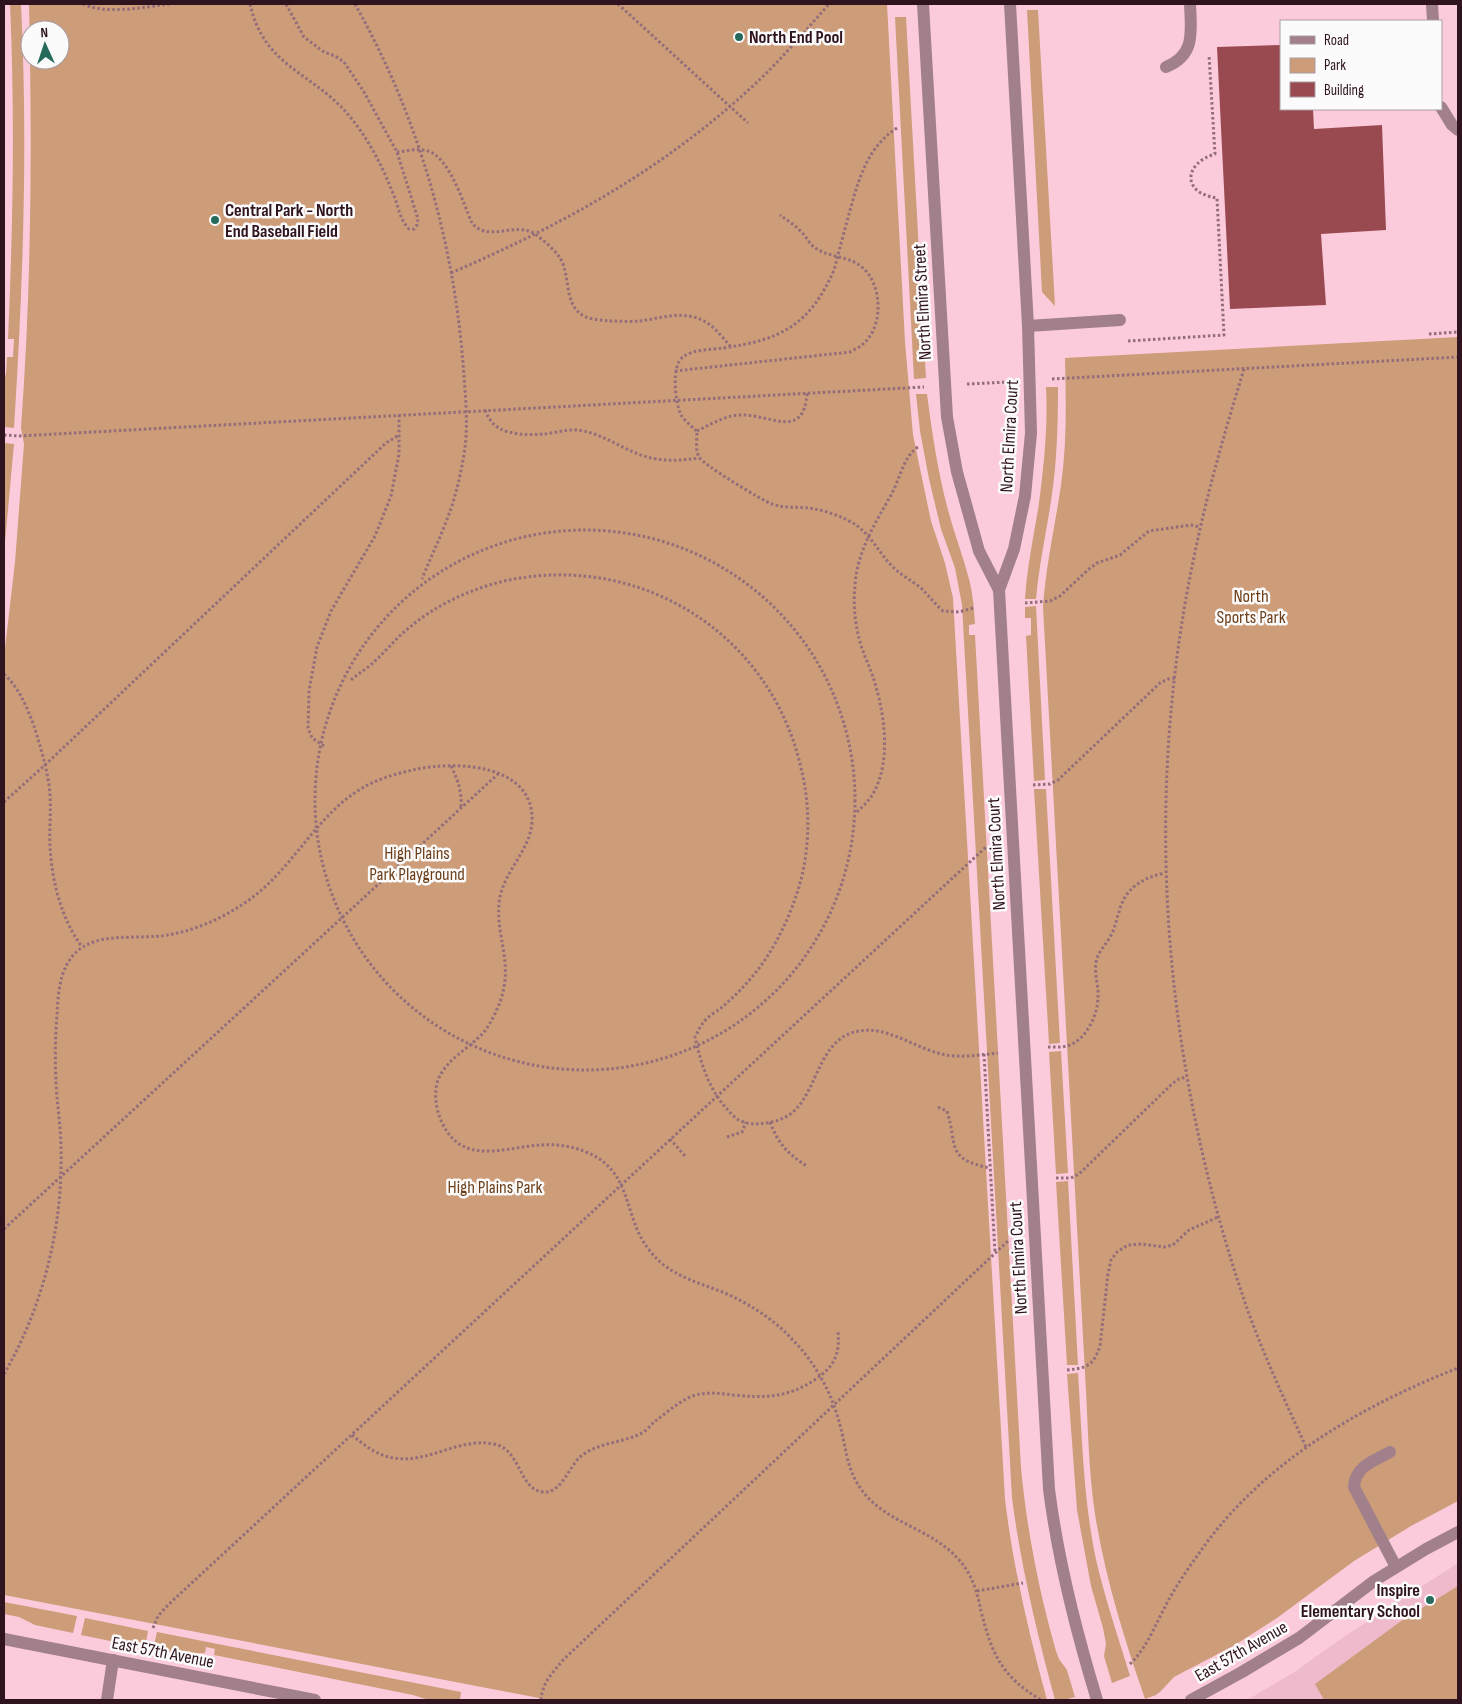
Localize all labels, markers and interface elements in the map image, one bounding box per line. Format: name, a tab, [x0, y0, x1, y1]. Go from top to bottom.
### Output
north arrow	[20, 20, 70, 70]
legend	[1280, 20, 1442, 110]
text: N	[40, 24, 49, 41]
place label: North End Pool	[749, 27, 843, 48]
marker: North End Pool	[733, 31, 745, 43]
text: Road	[1324, 31, 1349, 50]
text: Park	[1324, 56, 1346, 75]
text: Building	[1324, 81, 1364, 100]
place label: Central Park - North End Baseball Field	[225, 200, 353, 242]
marker: Central Park - North End Baseball Field	[209, 214, 221, 226]
street label: North Elmira Street	[909, 243, 936, 361]
street label: North Elmira Court	[996, 379, 1023, 493]
park label: North Sports Park	[1216, 586, 1286, 628]
street label: North Elmira Court	[983, 797, 1010, 911]
park label: High Plains Park Playground	[369, 843, 465, 885]
park label: High Plains Park	[448, 1177, 543, 1198]
street label: North Elmira Court	[1005, 1201, 1032, 1315]
place label: Inspire Elementary School	[1301, 1580, 1420, 1622]
marker: Inspire Elementary School	[1424, 1594, 1436, 1606]
street label: East 57th Avenue	[1191, 1616, 1291, 1686]
street label: East 57th Avenue	[110, 1632, 216, 1673]

